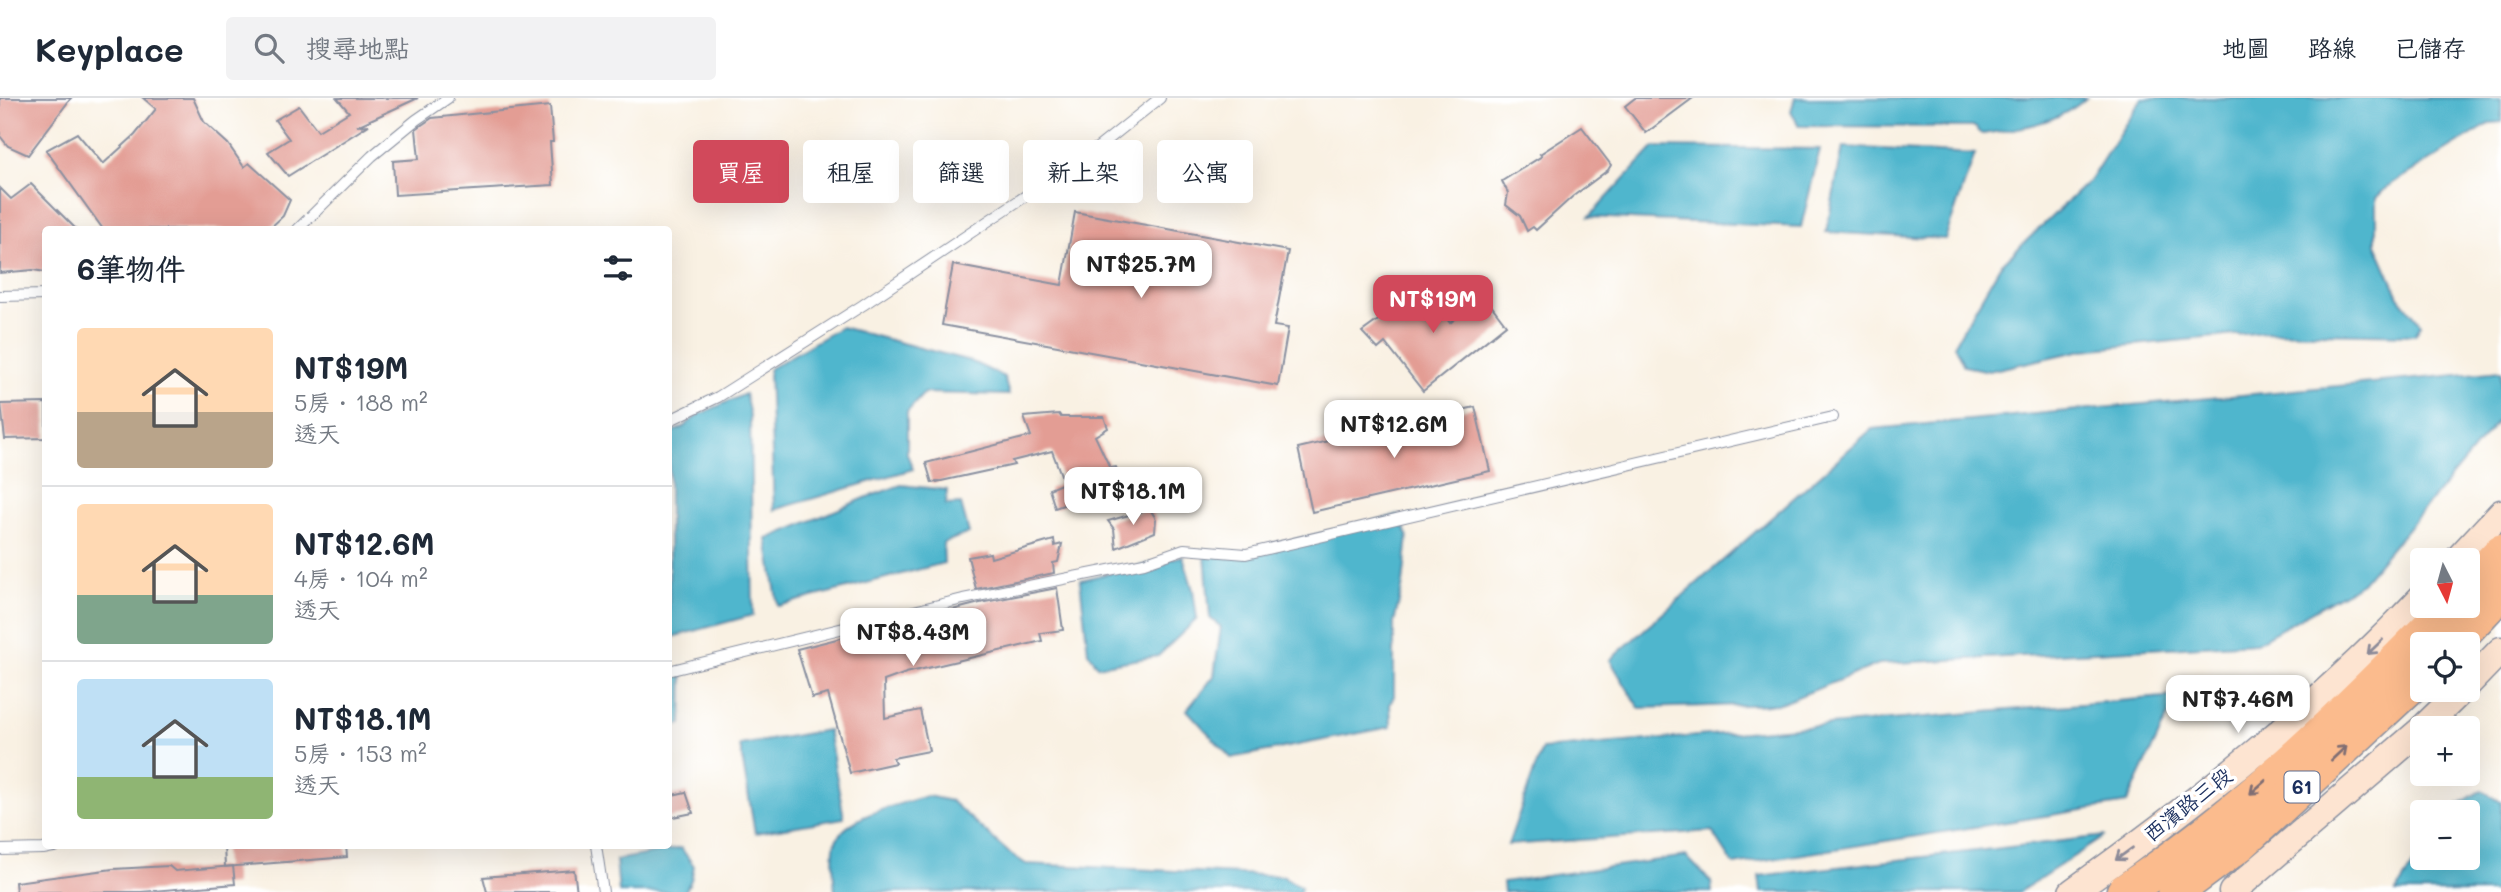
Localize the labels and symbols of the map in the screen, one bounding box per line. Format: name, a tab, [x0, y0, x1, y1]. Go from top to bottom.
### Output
pin: NT$25.7M	[1069, 240, 1213, 300]
pin: NT$19M	[1376, 275, 1490, 335]
pin: NT$12.6M	[1322, 400, 1466, 460]
pin: NT$18.1M	[1061, 468, 1205, 527]
north arrow	[2410, 548, 2480, 618]
pin: NT$8.43M	[841, 608, 985, 668]
one-way arrow	[2367, 638, 2384, 655]
pin: NT$7.46M	[2166, 676, 2310, 735]
one-way arrow	[2330, 744, 2347, 761]
street label: 西濱路三段	[2137, 761, 2237, 847]
road number: 61	[2284, 772, 2320, 802]
one-way arrow	[2250, 779, 2268, 795]
one-way arrow	[2115, 846, 2134, 861]

